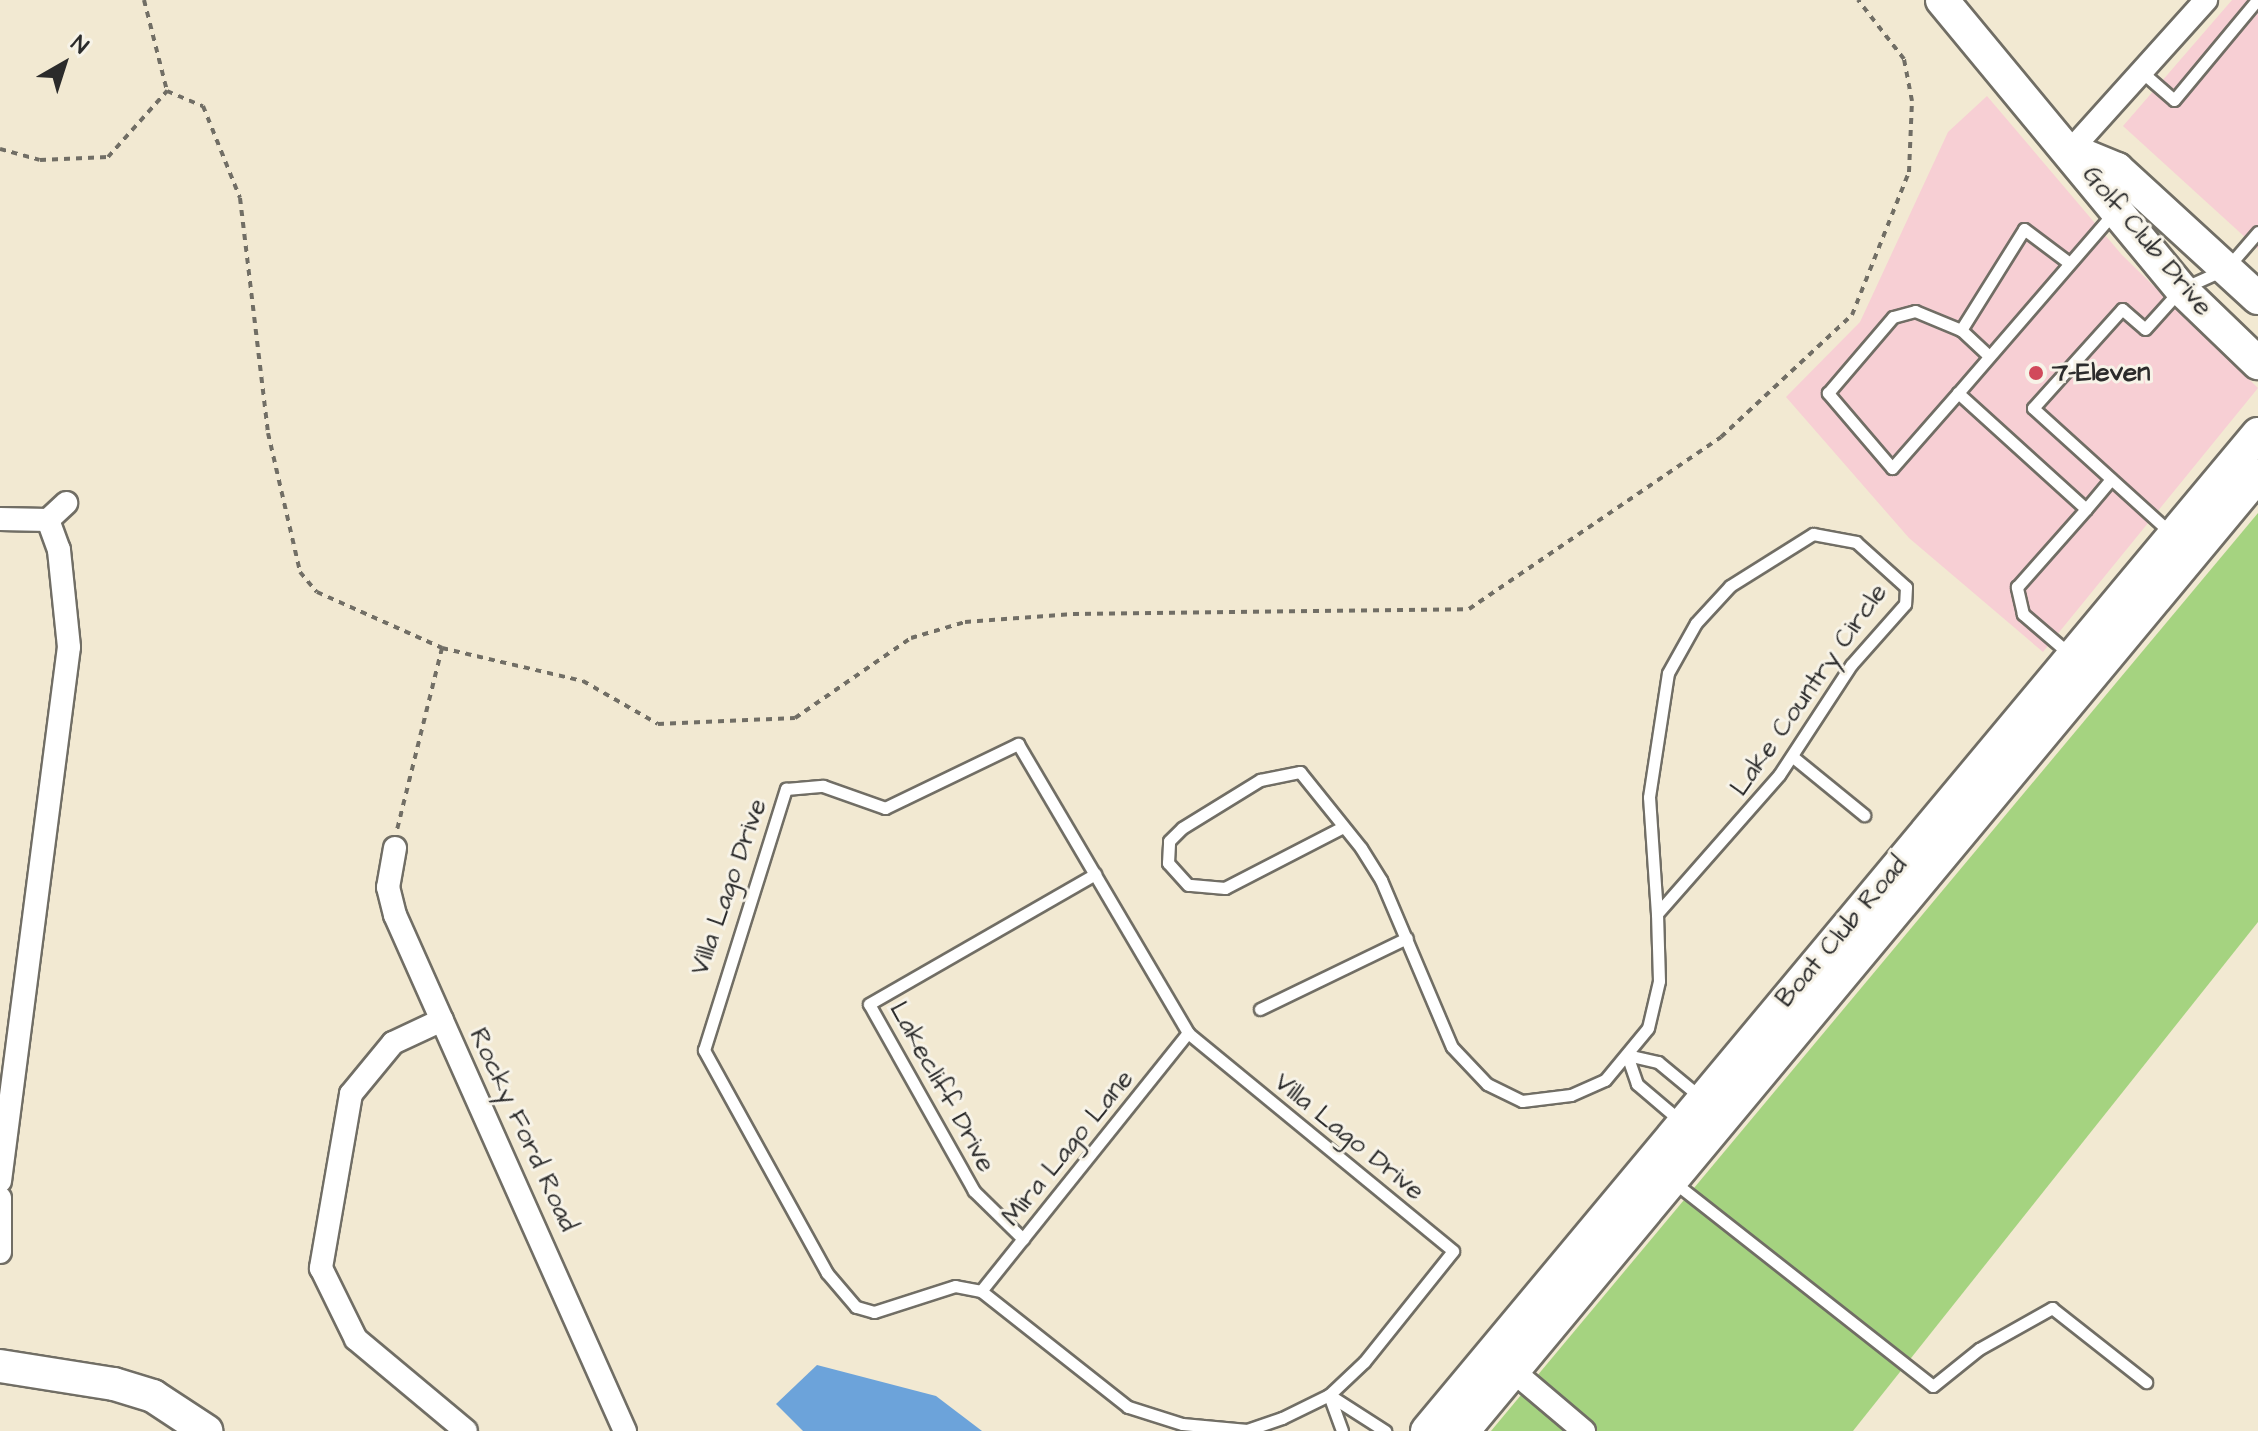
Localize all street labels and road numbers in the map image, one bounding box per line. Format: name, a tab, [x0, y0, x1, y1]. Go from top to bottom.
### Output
street label: Golf Club Drive	[2075, 160, 2219, 322]
street label: Lake Country Circle	[1724, 578, 1894, 802]
street label: Villa Lago Drive	[684, 795, 774, 979]
street label: Boat Club Road	[1770, 850, 1914, 1014]
street label: Lakecliff Drive	[882, 996, 1002, 1178]
street label: Rocky Ford Road	[462, 1023, 584, 1237]
street label: Mira Lago Lane	[996, 1064, 1140, 1232]
street label: Villa Lago Drive	[1268, 1067, 1430, 1207]

